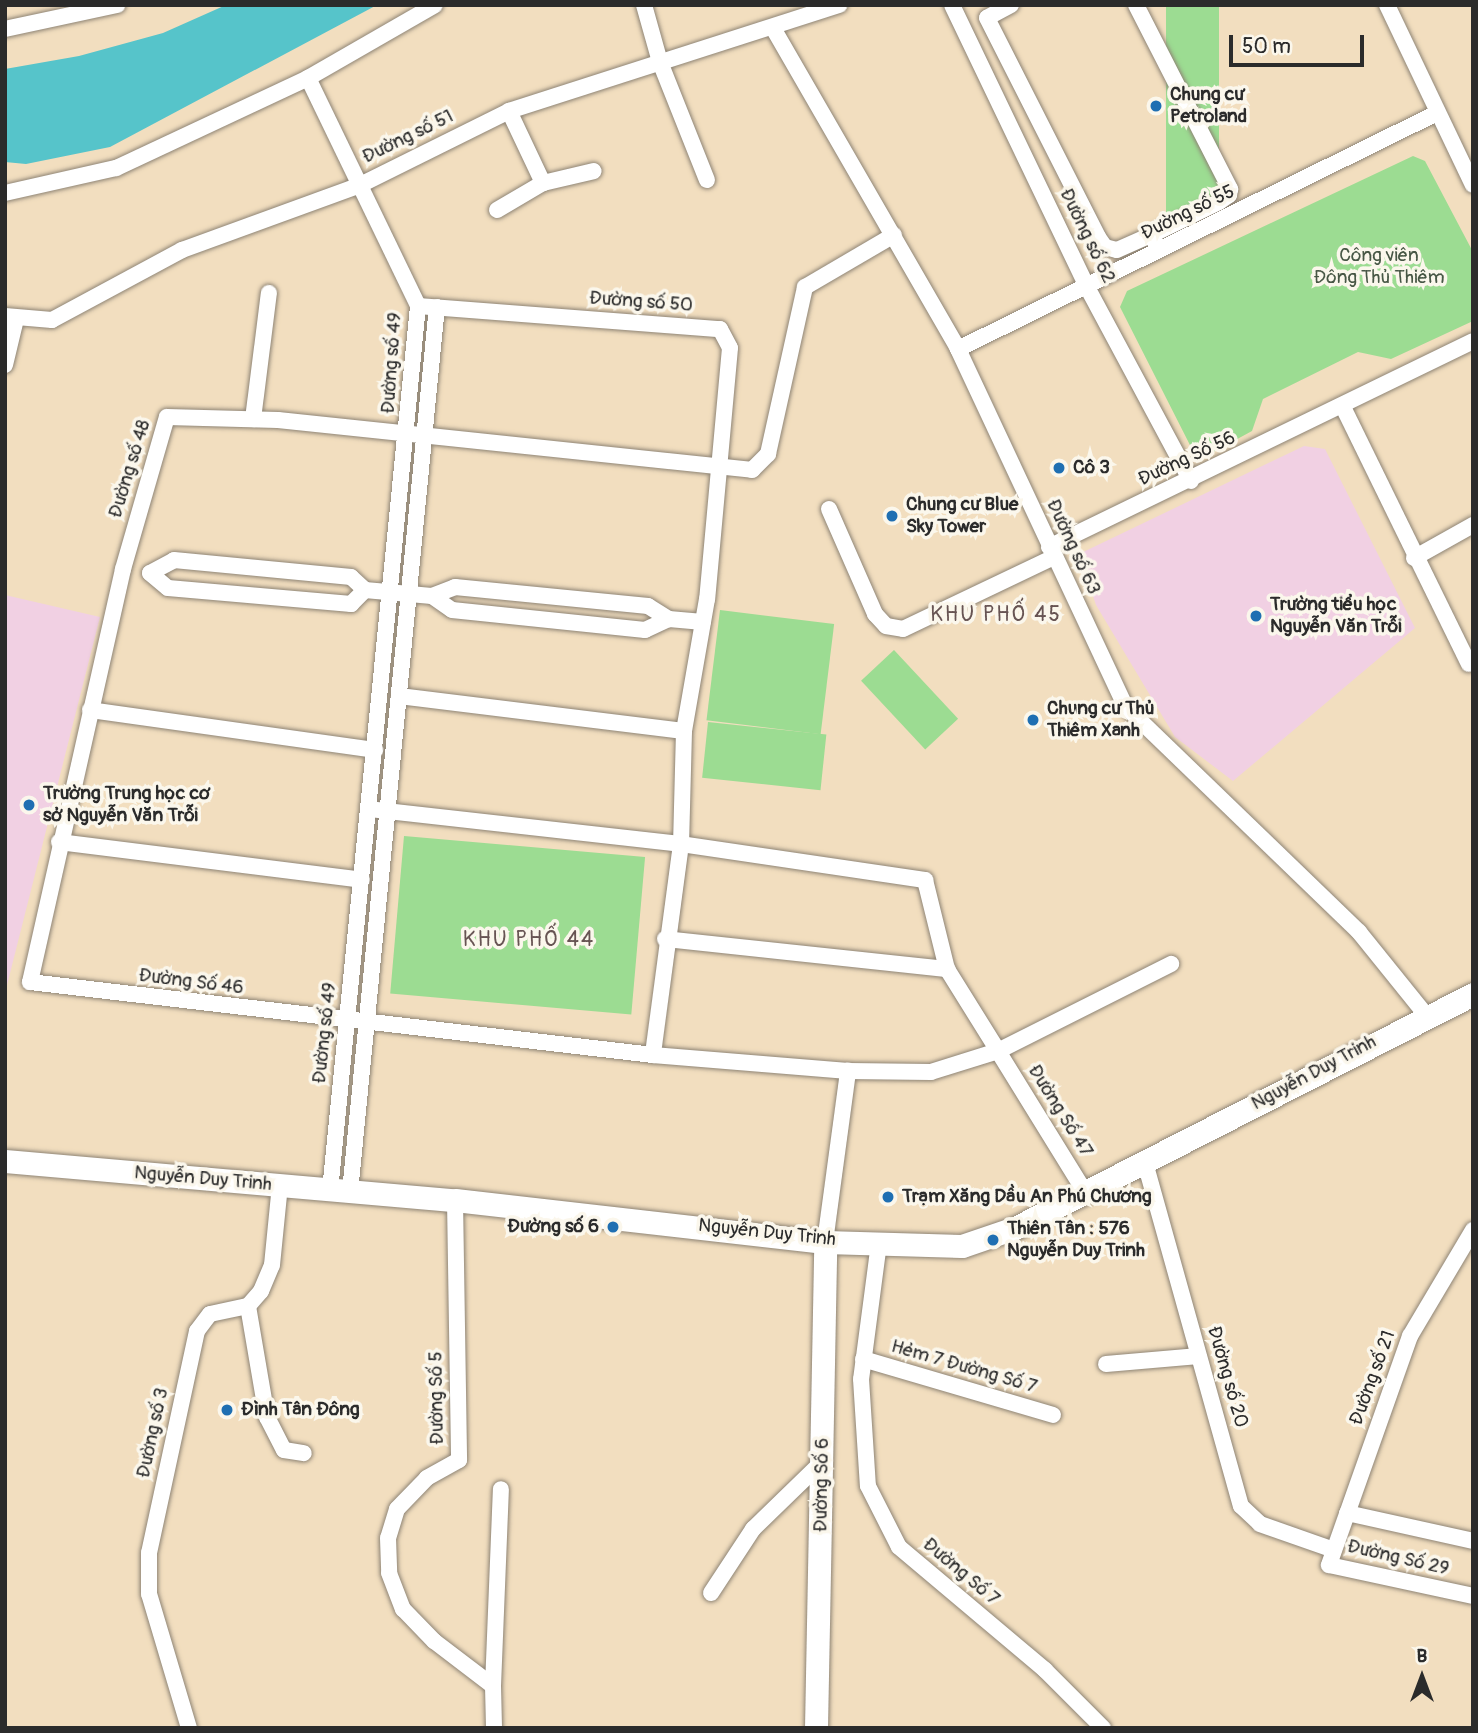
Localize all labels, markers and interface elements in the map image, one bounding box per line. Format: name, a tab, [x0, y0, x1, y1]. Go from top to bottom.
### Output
scale bar	[1233, 21, 1368, 65]
text: 50 m	[1242, 33, 1291, 60]
place label: Chung cư Petroland	[1170, 84, 1247, 128]
marker: Chung cư Petroland	[1148, 98, 1164, 114]
street label: Đường số 51	[359, 105, 457, 169]
street label: Đường số 55	[1137, 181, 1239, 245]
street label: Đường số 62	[1054, 185, 1120, 287]
park label: Công viên Đông Thủ Thiêm	[1313, 245, 1445, 289]
street label: Đường số 50	[588, 287, 694, 317]
street label: Đường số 49	[377, 312, 407, 414]
street label: Đường số 48	[104, 417, 156, 521]
street label: Đường Số 56	[1135, 427, 1239, 491]
place label: Cô 3	[1073, 457, 1110, 479]
marker: Cô 3	[1051, 460, 1067, 476]
place label: Chung cư Blue Sky Tower	[906, 494, 1018, 538]
street label: Đường số 63	[1041, 496, 1105, 598]
marker: Chung cư Blue Sky Tower	[884, 508, 900, 524]
place label: Trường tiểu học Nguyễn Văn Trỗi	[1270, 594, 1402, 638]
district label: KHU PHỐ 45	[931, 602, 1061, 628]
marker: Trường tiểu học Nguyễn Văn Trỗi	[1248, 608, 1264, 624]
place label: Chung cư Thủ Thiêm Xanh	[1047, 698, 1155, 742]
marker: Chung cư Thủ Thiêm Xanh	[1025, 712, 1041, 728]
place label: Trường Trung học cơ sở Nguyễn Văn Trỗi	[43, 783, 210, 827]
marker: Trường Trung học cơ sở Nguyễn Văn Trỗi	[21, 797, 37, 813]
district label: KHU PHỐ 44	[464, 927, 594, 953]
street label: Đường Số 46	[137, 964, 245, 1000]
street label: Đường số 49	[308, 981, 342, 1085]
street label: Nguyễn Duy Trinh	[1248, 1031, 1380, 1115]
street label: Đường Số 47	[1023, 1061, 1097, 1161]
street label: Nguyễn Duy Trinh	[133, 1162, 273, 1196]
place label: Trạm Xăng Dầu An Phú Chương	[902, 1186, 1151, 1208]
marker: Trạm Xăng Dầu An Phú Chương	[880, 1189, 896, 1205]
street label: Nguyễn Duy Trinh	[697, 1214, 837, 1252]
place label: Đường số 6	[507, 1216, 599, 1238]
place label: Thiên Tân : 576 Nguyễn Duy Trinh	[1007, 1218, 1145, 1262]
marker: Đường số 6	[605, 1219, 621, 1235]
marker: Thiên Tân : 576 Nguyễn Duy Trinh	[985, 1232, 1001, 1248]
street label: Đường số 20	[1202, 1324, 1252, 1430]
street label: Đường số 21	[1345, 1328, 1401, 1428]
street label: Hẻm 7 Đường Số 7	[888, 1335, 1040, 1399]
street label: Đường Số 5	[425, 1351, 449, 1445]
street label: Đường số 3	[132, 1386, 174, 1480]
place label: Đình Tân Đông	[241, 1399, 360, 1421]
marker: Đình Tân Đông	[219, 1402, 235, 1418]
street label: Đường Số 6	[810, 1438, 834, 1532]
street label: Đường Số 7	[918, 1533, 1004, 1611]
street label: Đường Số 29	[1345, 1535, 1451, 1581]
north arrow	[1387, 1642, 1457, 1712]
text: B	[1417, 1644, 1427, 1668]

